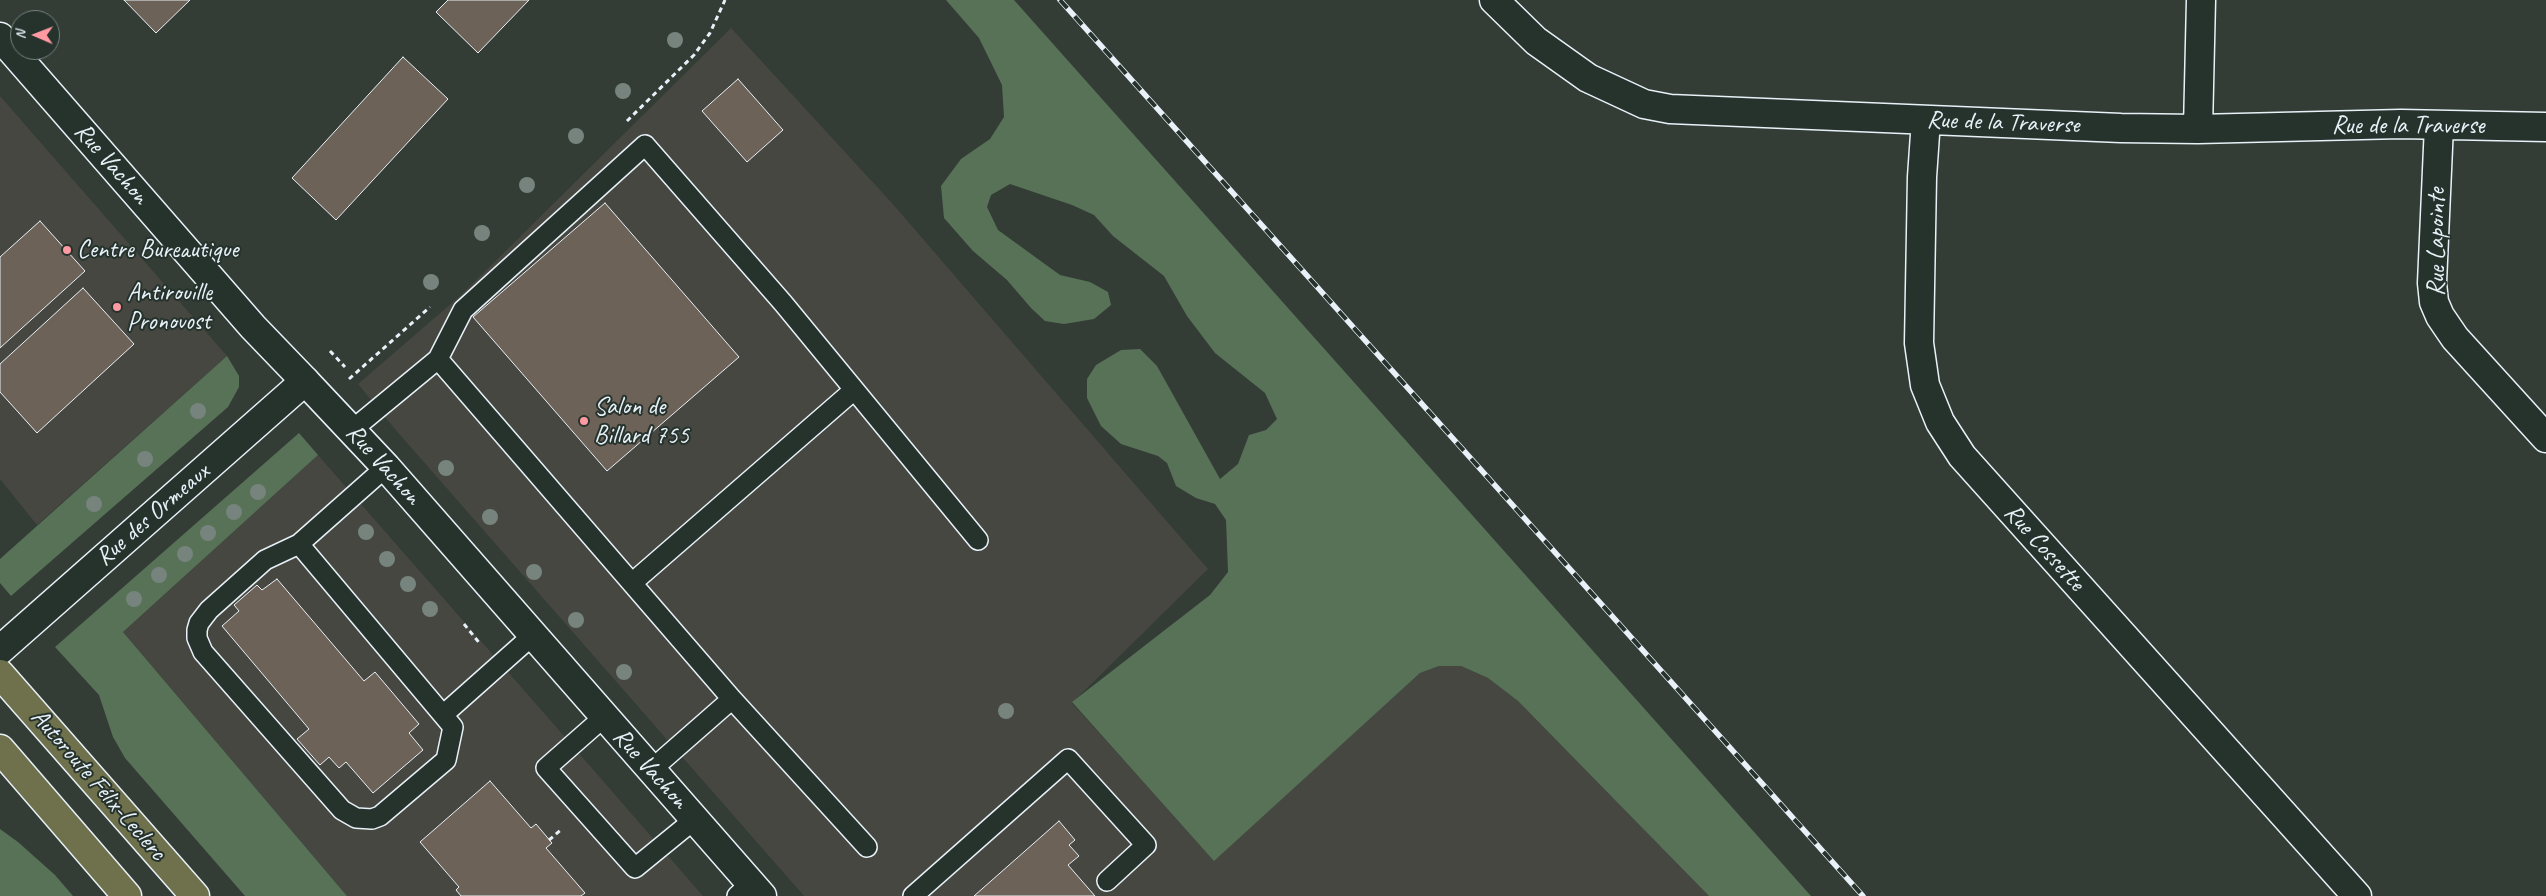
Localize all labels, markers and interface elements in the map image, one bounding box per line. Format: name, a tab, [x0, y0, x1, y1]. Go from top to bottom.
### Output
north arrow	[10, 10, 60, 60]
text: N	[12, 30, 29, 39]
street label: Rue de la Traverse	[1926, 105, 2080, 141]
street label: Rue de la Traverse	[2332, 111, 2484, 141]
street label: Rue Vachon	[67, 117, 155, 211]
street label: Rue Lapointe	[2422, 188, 2452, 296]
place label: Centre Bureautique	[77, 235, 238, 265]
marker: Centre Bureautique	[61, 244, 73, 256]
place label: Antirouille Pronovost	[127, 278, 212, 337]
marker: Antirouille Pronovost	[111, 301, 123, 313]
place label: Salon de Billard 755	[594, 392, 689, 451]
marker: Salon de Billard 755	[578, 415, 590, 427]
street label: Rue Vachon	[339, 418, 427, 512]
street label: Rue des Ormeaux	[90, 457, 216, 573]
street label: Rue Cossette	[1997, 498, 2091, 598]
street label: Autoroute Félix-Leclerc	[24, 703, 172, 867]
street label: Rue Vachon	[606, 722, 694, 816]

